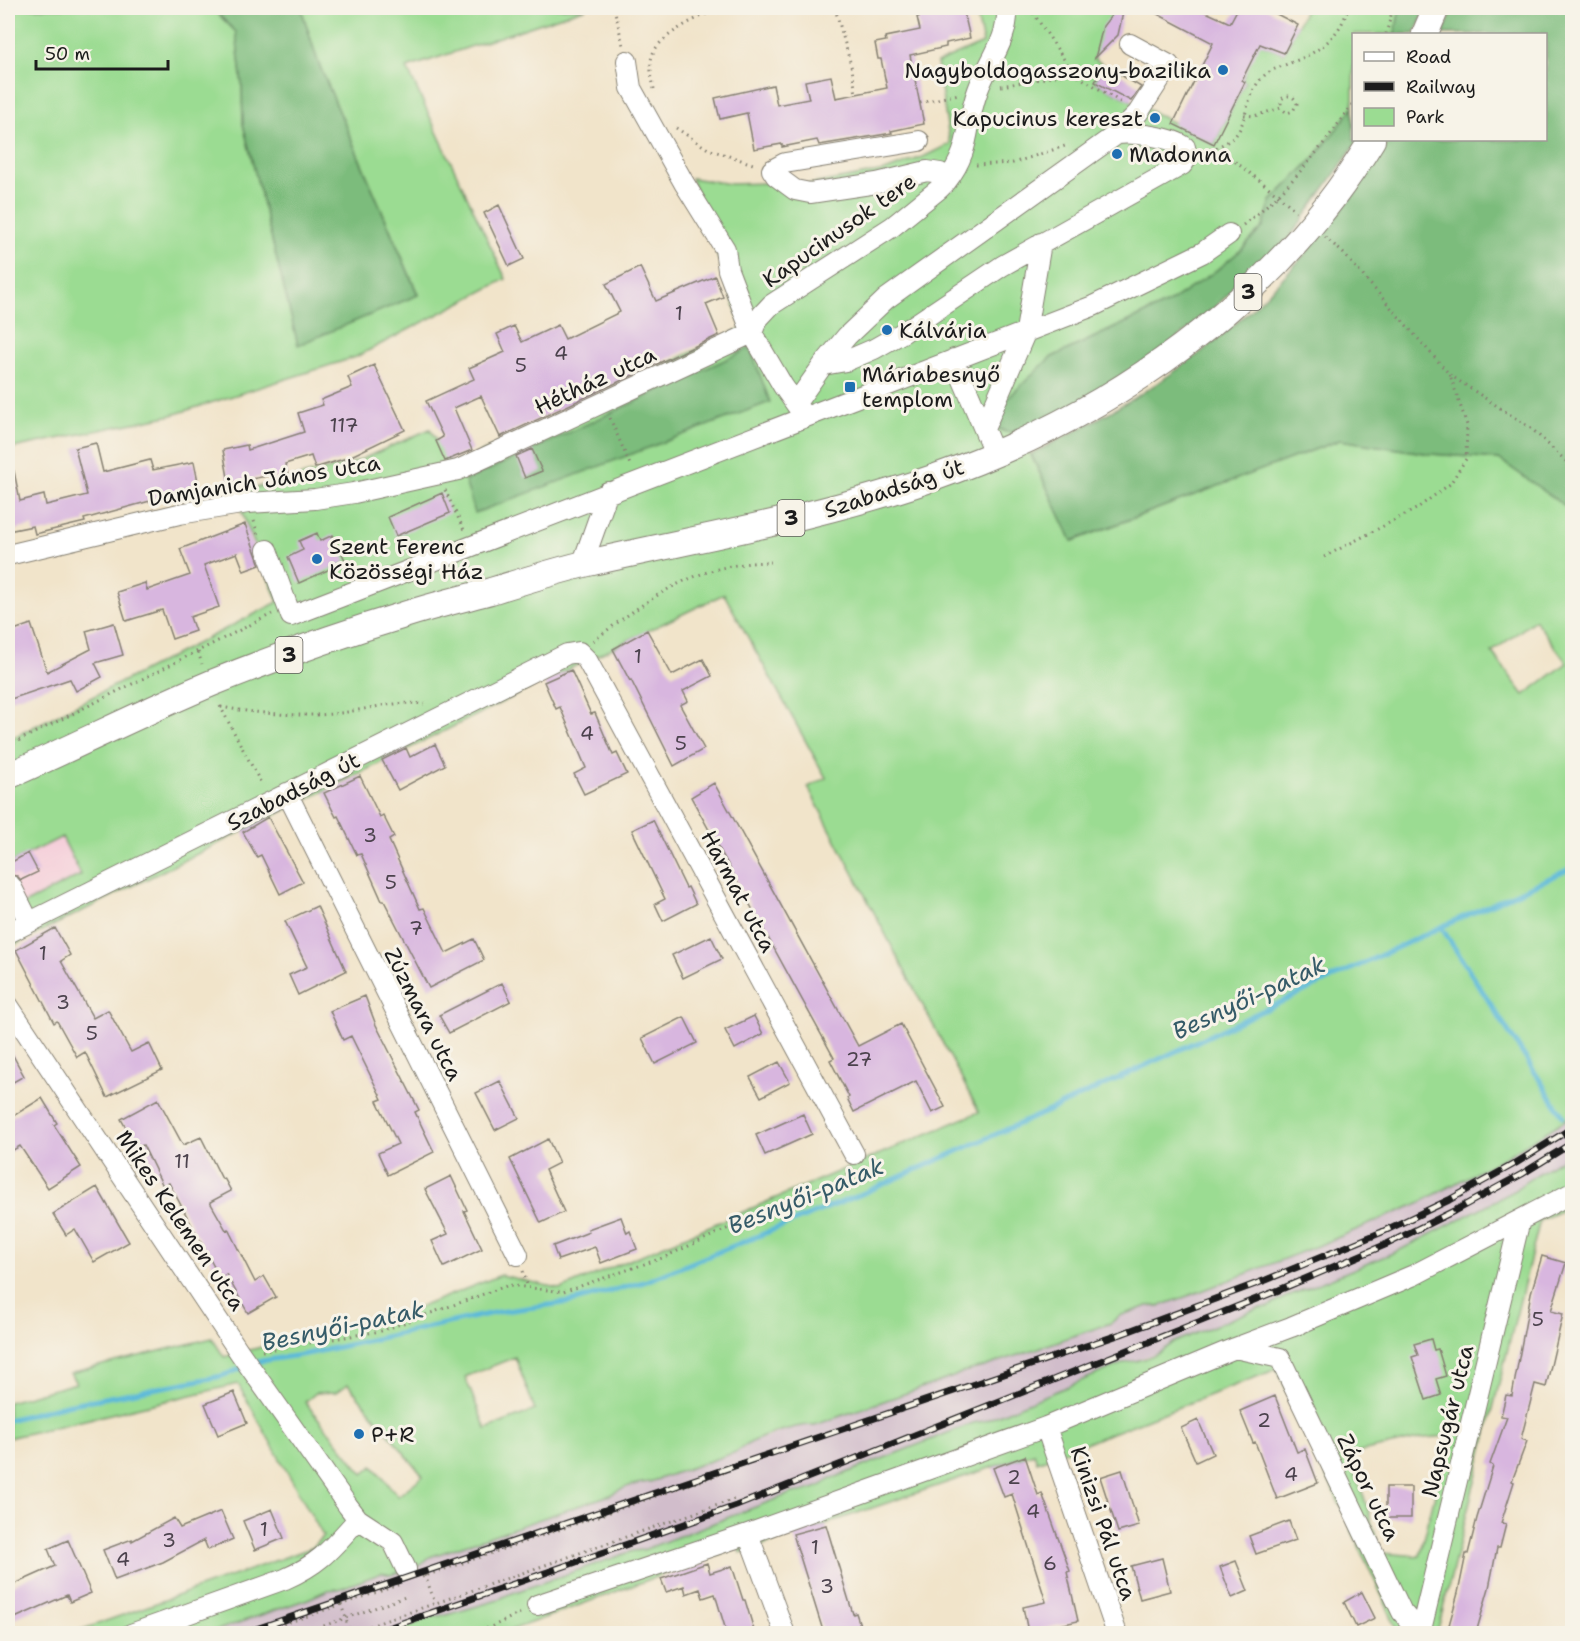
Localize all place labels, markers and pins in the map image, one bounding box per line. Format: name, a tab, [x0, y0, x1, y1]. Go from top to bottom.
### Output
place label: Nagyboldogasszony-bazilika	[904, 56, 1211, 85]
marker: Nagyboldogasszony-bazilika	[1216, 63, 1230, 77]
place label: Kapucinus kereszt	[952, 104, 1143, 133]
marker: Kapucinus kereszt	[1148, 111, 1162, 125]
place label: Madonna	[1129, 140, 1231, 169]
marker: Madonna	[1110, 147, 1124, 161]
place label: Kálvária	[899, 316, 987, 345]
marker: Kálvária	[880, 323, 894, 337]
place label: Máriabesnyő templom	[862, 360, 1000, 414]
marker: Máriabesnyő templom	[843, 380, 857, 394]
place label: Szent Ferenc Közösségi Ház	[329, 532, 484, 586]
marker: Szent Ferenc Közösségi Ház	[310, 552, 324, 566]
place label: P+R	[371, 1420, 414, 1449]
marker: P+R	[352, 1427, 366, 1441]

